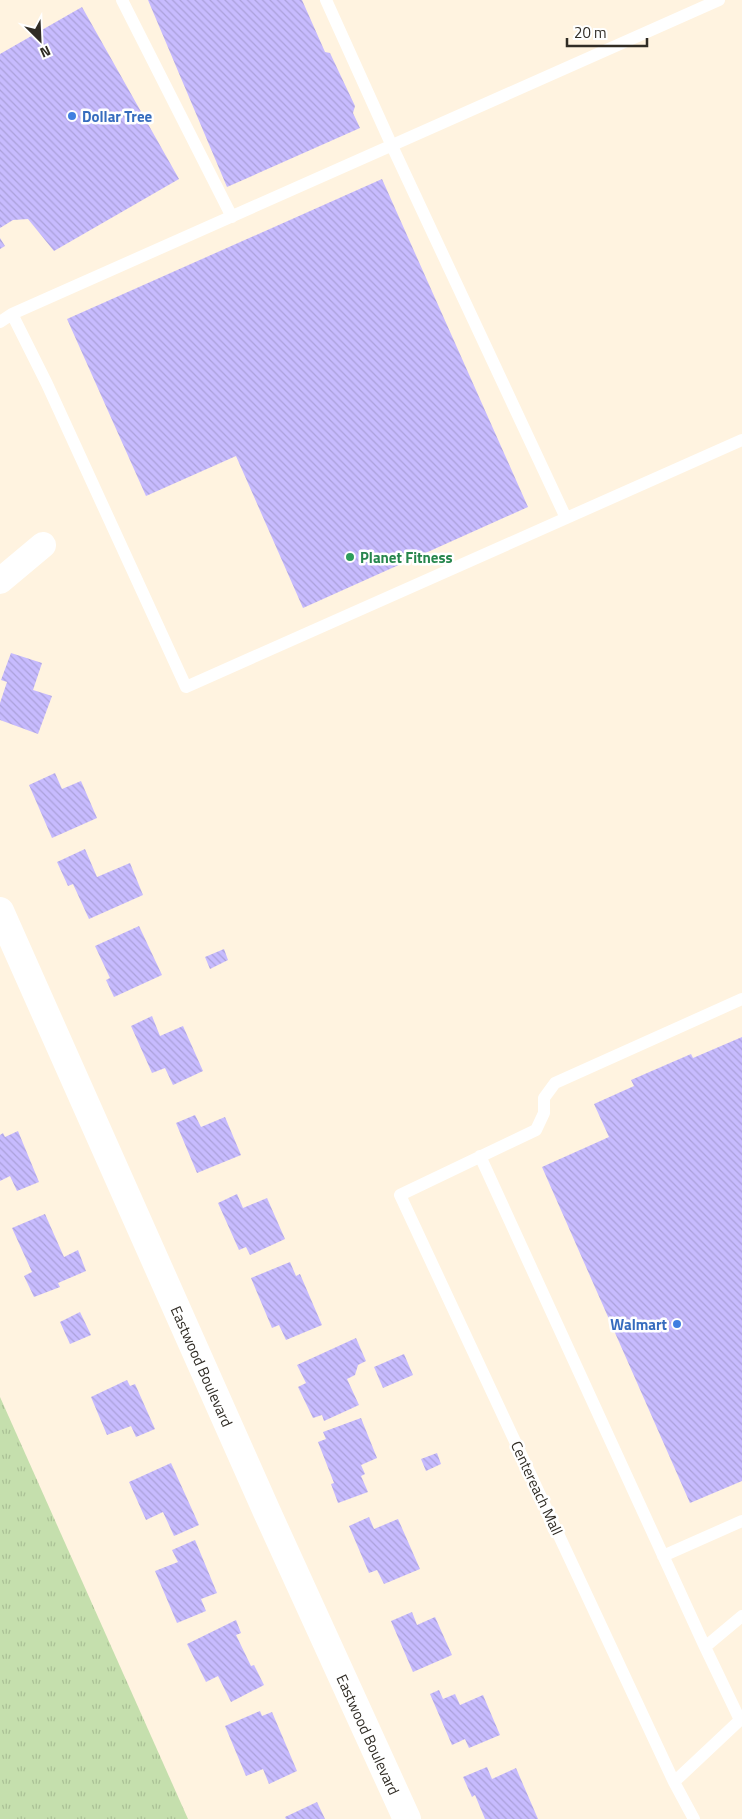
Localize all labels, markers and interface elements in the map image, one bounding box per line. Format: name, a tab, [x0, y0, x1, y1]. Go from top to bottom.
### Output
north arrow	[15, 15, 65, 65]
scale bar	[567, 15, 647, 47]
text: 20 m	[574, 21, 607, 44]
text: N	[37, 41, 54, 64]
place label: Dollar Tree	[82, 105, 153, 128]
marker: Dollar Tree	[66, 110, 78, 122]
place label: Planet Fitness	[360, 546, 453, 569]
marker: Planet Fitness	[344, 551, 356, 563]
street label: Eastwood Boulevard	[165, 1302, 239, 1430]
place label: Walmart	[610, 1313, 668, 1336]
marker: Walmart	[671, 1318, 683, 1330]
street label: Centereach Mall	[505, 1437, 569, 1539]
street label: Eastwood Boulevard	[331, 1670, 406, 1798]

